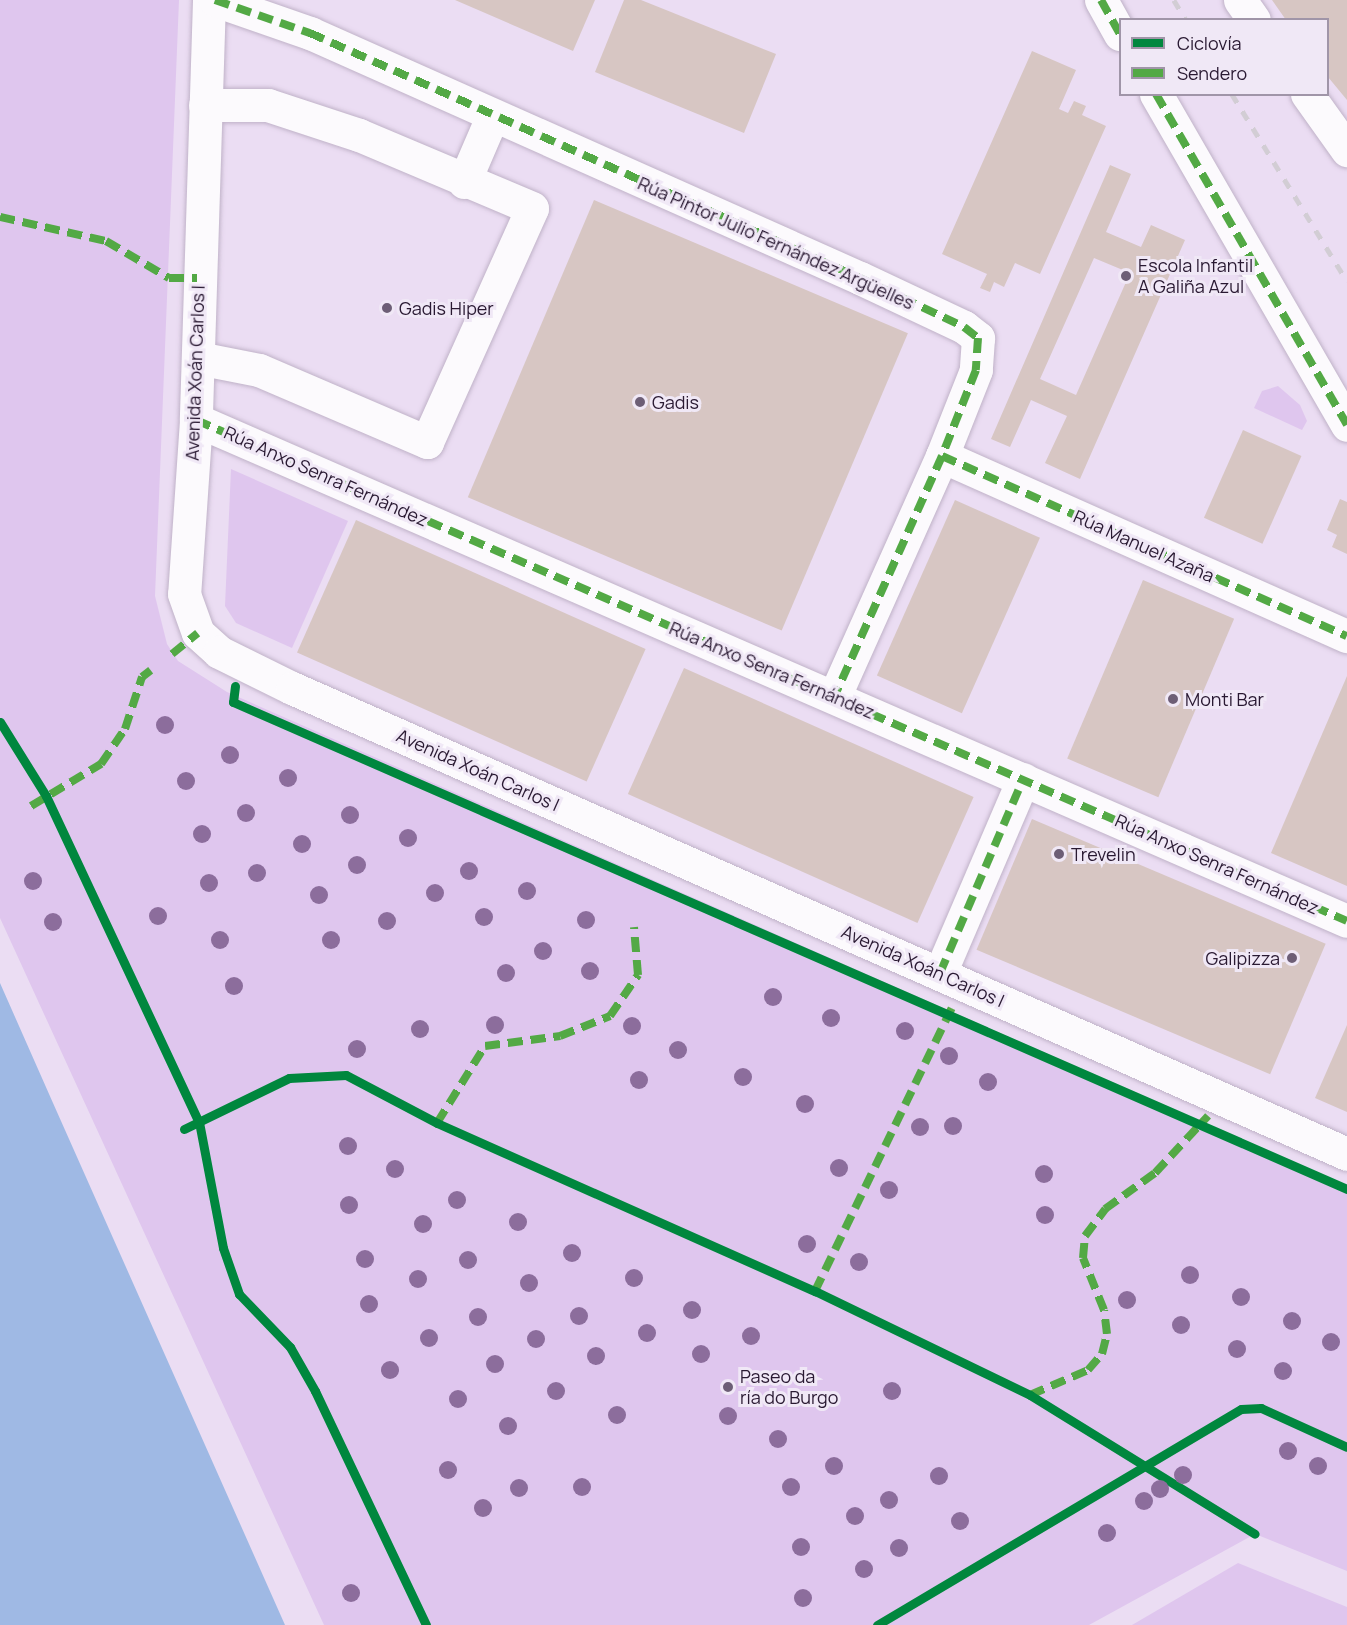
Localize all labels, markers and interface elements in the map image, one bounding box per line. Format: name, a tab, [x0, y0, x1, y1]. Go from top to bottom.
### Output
legend	[1119, 18, 1329, 96]
text: Ciclovía	[1177, 31, 1242, 55]
text: Sendero	[1177, 61, 1247, 85]
street label: Rúa Pintor Julio Fernández Argüelles	[635, 172, 917, 314]
place label: Escola Infantil A Galiña Azul	[1138, 255, 1253, 298]
marker: Escola Infantil A Galiña Azul	[1119, 269, 1133, 283]
street label: Avenida Xoán Carlos I	[181, 285, 209, 461]
place label: Gadis Hiper	[399, 297, 494, 319]
marker: Gadis Hiper	[380, 301, 394, 315]
place label: Gadis	[652, 391, 699, 413]
marker: Gadis	[633, 395, 647, 409]
street label: Rúa Anxo Senra Fernández	[221, 421, 431, 531]
street label: Rúa Manuel Azaña	[1070, 505, 1218, 587]
street label: Rúa Anxo Senra Fernández	[666, 617, 878, 723]
place label: Monti Bar	[1185, 688, 1264, 710]
marker: Monti Bar	[1166, 692, 1180, 706]
street label: Avenida Xoán Carlos I	[393, 724, 563, 816]
street label: Rúa Anxo Senra Fernández	[1112, 809, 1322, 919]
place label: Trevelin	[1071, 843, 1136, 865]
marker: Trevelin	[1052, 847, 1066, 861]
street label: Avenida Xoán Carlos I	[838, 920, 1008, 1012]
place label: Galipizza	[1206, 947, 1280, 969]
marker: Galipizza	[1285, 951, 1299, 965]
place label: Paseo da ría do Burgo	[740, 1366, 838, 1408]
marker: Paseo da ría do Burgo	[721, 1380, 735, 1394]

